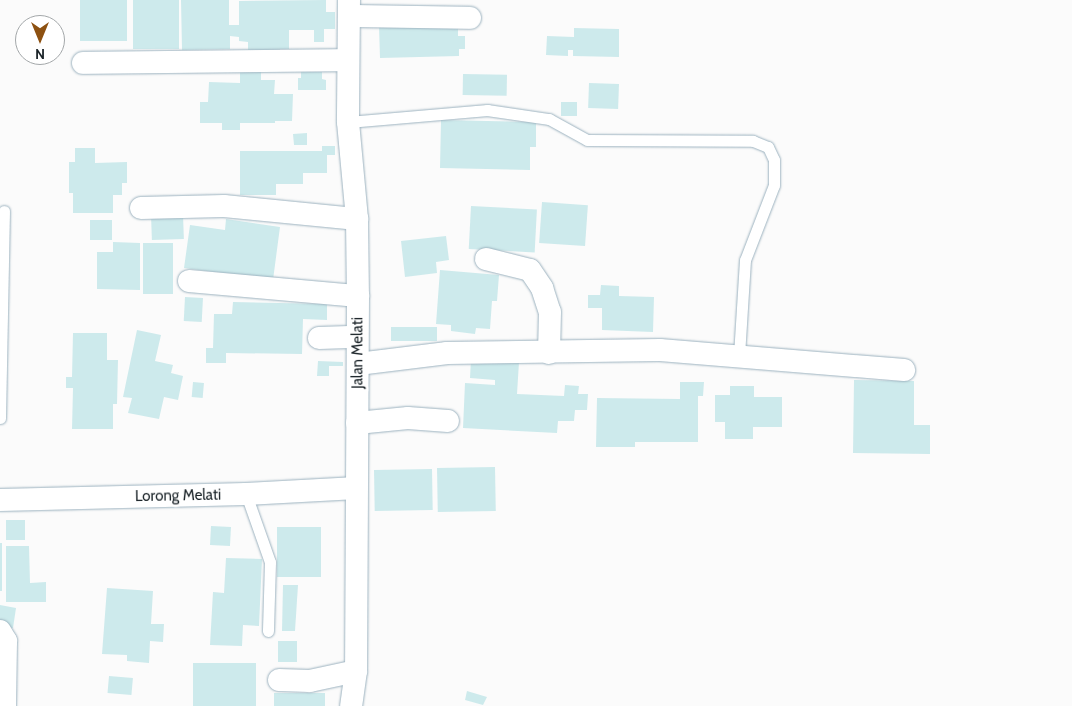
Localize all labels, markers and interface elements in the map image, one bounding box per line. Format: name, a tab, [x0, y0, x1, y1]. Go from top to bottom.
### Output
north arrow	[15, 15, 65, 65]
text: N	[35, 45, 45, 63]
street label: Jalan Melati	[349, 317, 367, 389]
street label: Lorong Melati	[135, 486, 221, 506]

